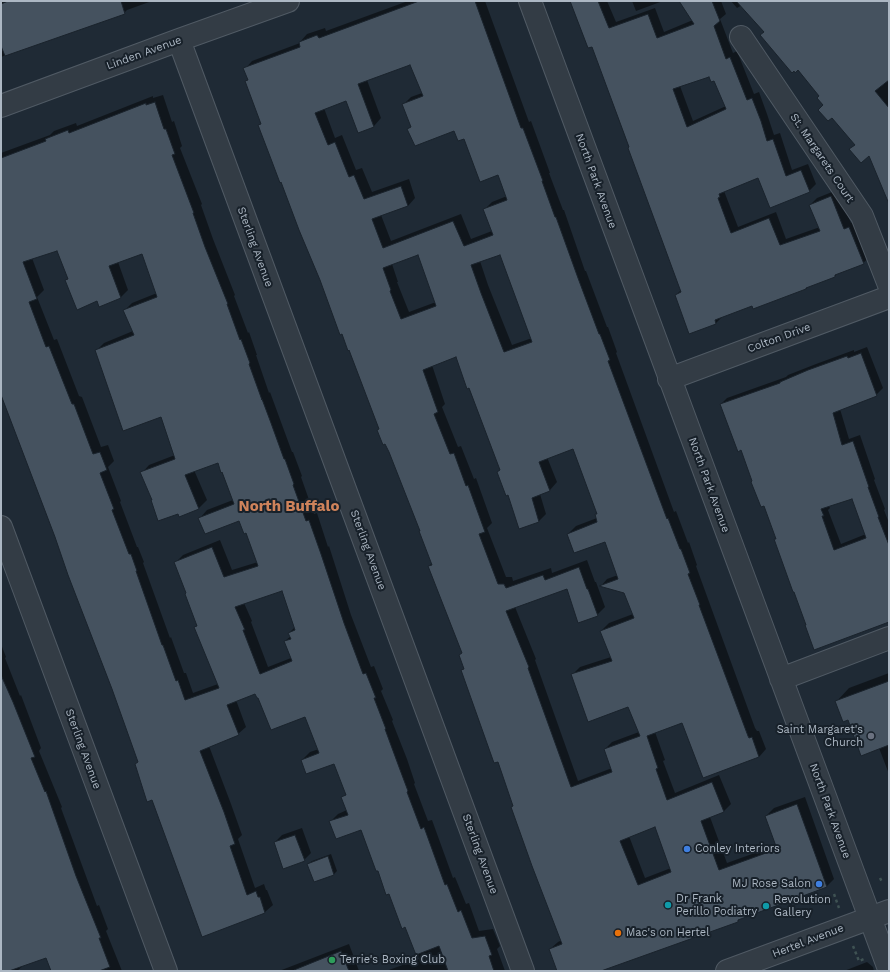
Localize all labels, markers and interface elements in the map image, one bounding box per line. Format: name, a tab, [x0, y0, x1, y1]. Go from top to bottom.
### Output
street label: Linden Avenue	[105, 33, 183, 73]
street label: St. Margarets Court	[787, 111, 857, 205]
street label: North Park Avenue	[573, 132, 619, 230]
street label: Sterling Avenue	[234, 205, 276, 289]
street label: Colton Drive	[746, 320, 812, 356]
street label: North Park Avenue	[686, 436, 732, 534]
district label: North Buffalo	[239, 498, 339, 516]
street label: Sterling Avenue	[347, 508, 389, 592]
street label: Sterling Avenue	[62, 707, 104, 791]
place label: Saint Margaret's Church	[777, 723, 863, 749]
marker: Saint Margaret's Church	[866, 731, 876, 741]
street label: North Park Avenue	[807, 762, 853, 860]
street label: Sterling Avenue	[459, 812, 501, 896]
place label: Conley Interiors	[695, 842, 780, 856]
marker: Conley Interiors	[682, 844, 692, 854]
place label: MJ Rose Salon	[732, 877, 811, 891]
marker: MJ Rose Salon	[814, 879, 824, 889]
place label: Dr Frank Perillo Podiatry	[676, 892, 757, 918]
place label: Revolution Gallery	[774, 893, 831, 919]
marker: Dr Frank Perillo Podiatry	[663, 900, 673, 910]
marker: Revolution Gallery	[761, 901, 771, 911]
street label: Hertel Avenue	[770, 921, 846, 961]
place label: Mac's on Hertel	[626, 926, 710, 940]
marker: Mac's on Hertel	[613, 928, 623, 938]
place label: Terrie's Boxing Club	[340, 953, 445, 967]
marker: Terrie's Boxing Club	[327, 955, 337, 965]

